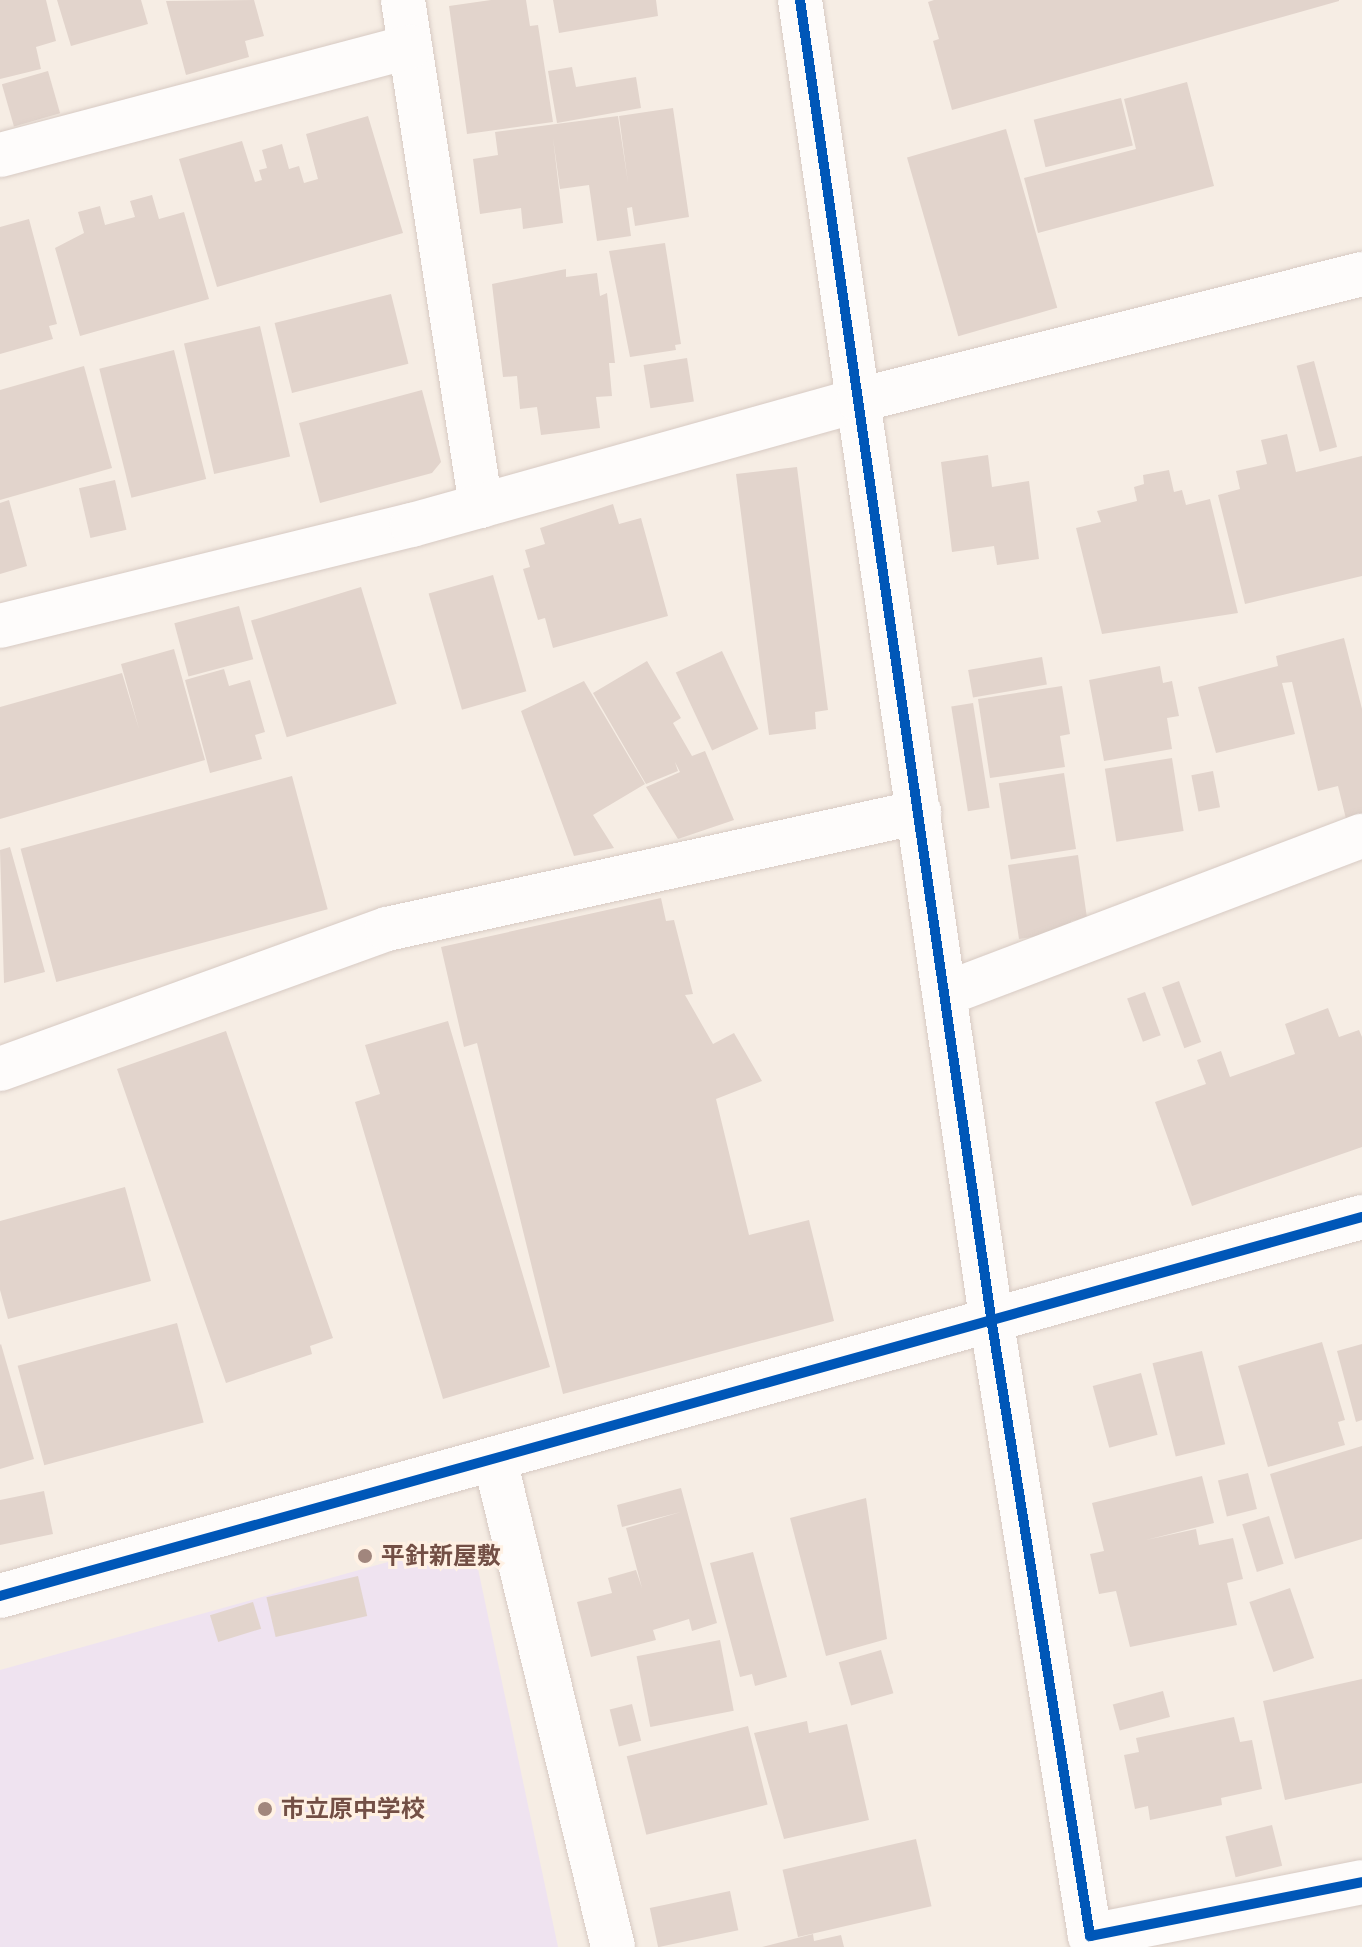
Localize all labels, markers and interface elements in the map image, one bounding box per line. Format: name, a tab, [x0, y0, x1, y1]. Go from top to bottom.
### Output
place label: 平針新屋敷	[381, 1542, 501, 1570]
marker: 平針新屋敷	[356, 1547, 374, 1565]
place label: 市立原中学校	[281, 1795, 425, 1823]
marker: 市立原中学校	[256, 1800, 274, 1818]

